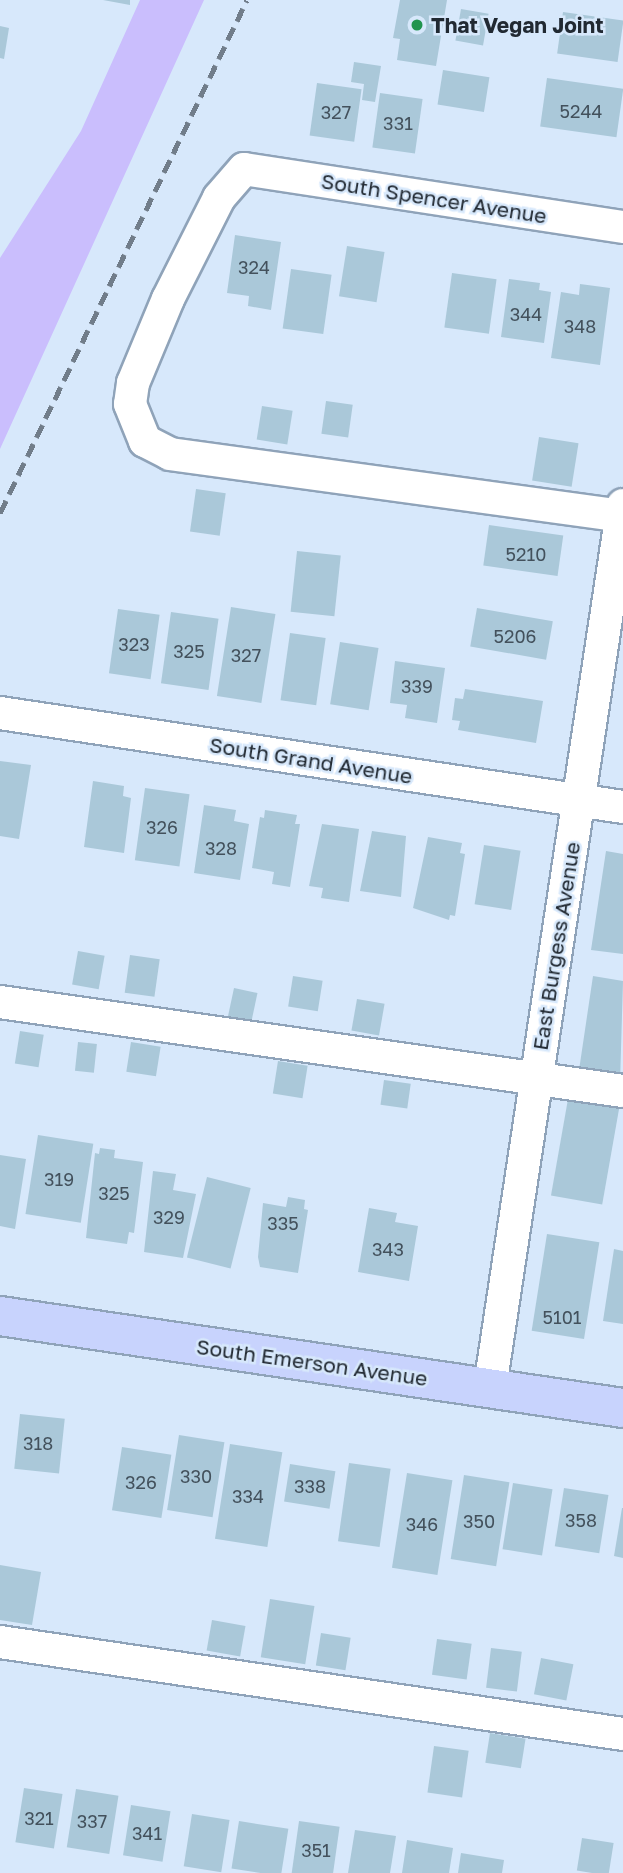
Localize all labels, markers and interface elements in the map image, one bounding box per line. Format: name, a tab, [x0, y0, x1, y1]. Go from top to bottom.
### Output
place label: That Vegan Joint	[431, 12, 604, 38]
marker: That Vegan Joint	[409, 17, 425, 33]
house number: 5244	[560, 100, 602, 122]
house number: 327	[321, 101, 351, 123]
house number: 331	[383, 112, 413, 134]
street label: South Spencer Avenue	[319, 168, 549, 228]
house number: 324	[238, 256, 270, 278]
house number: 344	[510, 303, 542, 325]
house number: 348	[564, 315, 596, 337]
house number: 5210	[506, 543, 546, 565]
house number: 5206	[494, 625, 536, 647]
house number: 323	[118, 633, 150, 655]
house number: 325	[173, 640, 205, 662]
house number: 327	[231, 644, 261, 666]
house number: 339	[401, 675, 433, 697]
street label: South Grand Avenue	[208, 732, 414, 788]
house number: 326	[146, 816, 178, 838]
house number: 328	[205, 837, 237, 859]
street label: East Burgess Avenue	[527, 840, 585, 1052]
house number: 319	[44, 1168, 74, 1190]
house number: 325	[98, 1182, 130, 1204]
house number: 329	[153, 1206, 185, 1228]
house number: 335	[267, 1212, 299, 1234]
house number: 343	[372, 1238, 404, 1260]
house number: 5101	[542, 1306, 582, 1328]
street label: South Emerson Avenue	[195, 1333, 429, 1391]
house number: 318	[23, 1432, 53, 1454]
house number: 330	[180, 1465, 212, 1487]
house number: 326	[125, 1471, 157, 1493]
house number: 338	[294, 1475, 326, 1497]
house number: 334	[232, 1485, 264, 1507]
house number: 358	[565, 1509, 597, 1531]
house number: 350	[463, 1510, 495, 1532]
house number: 346	[406, 1513, 438, 1535]
house number: 321	[24, 1807, 54, 1829]
house number: 337	[77, 1810, 107, 1832]
house number: 341	[132, 1822, 162, 1844]
house number: 351	[301, 1839, 331, 1861]

